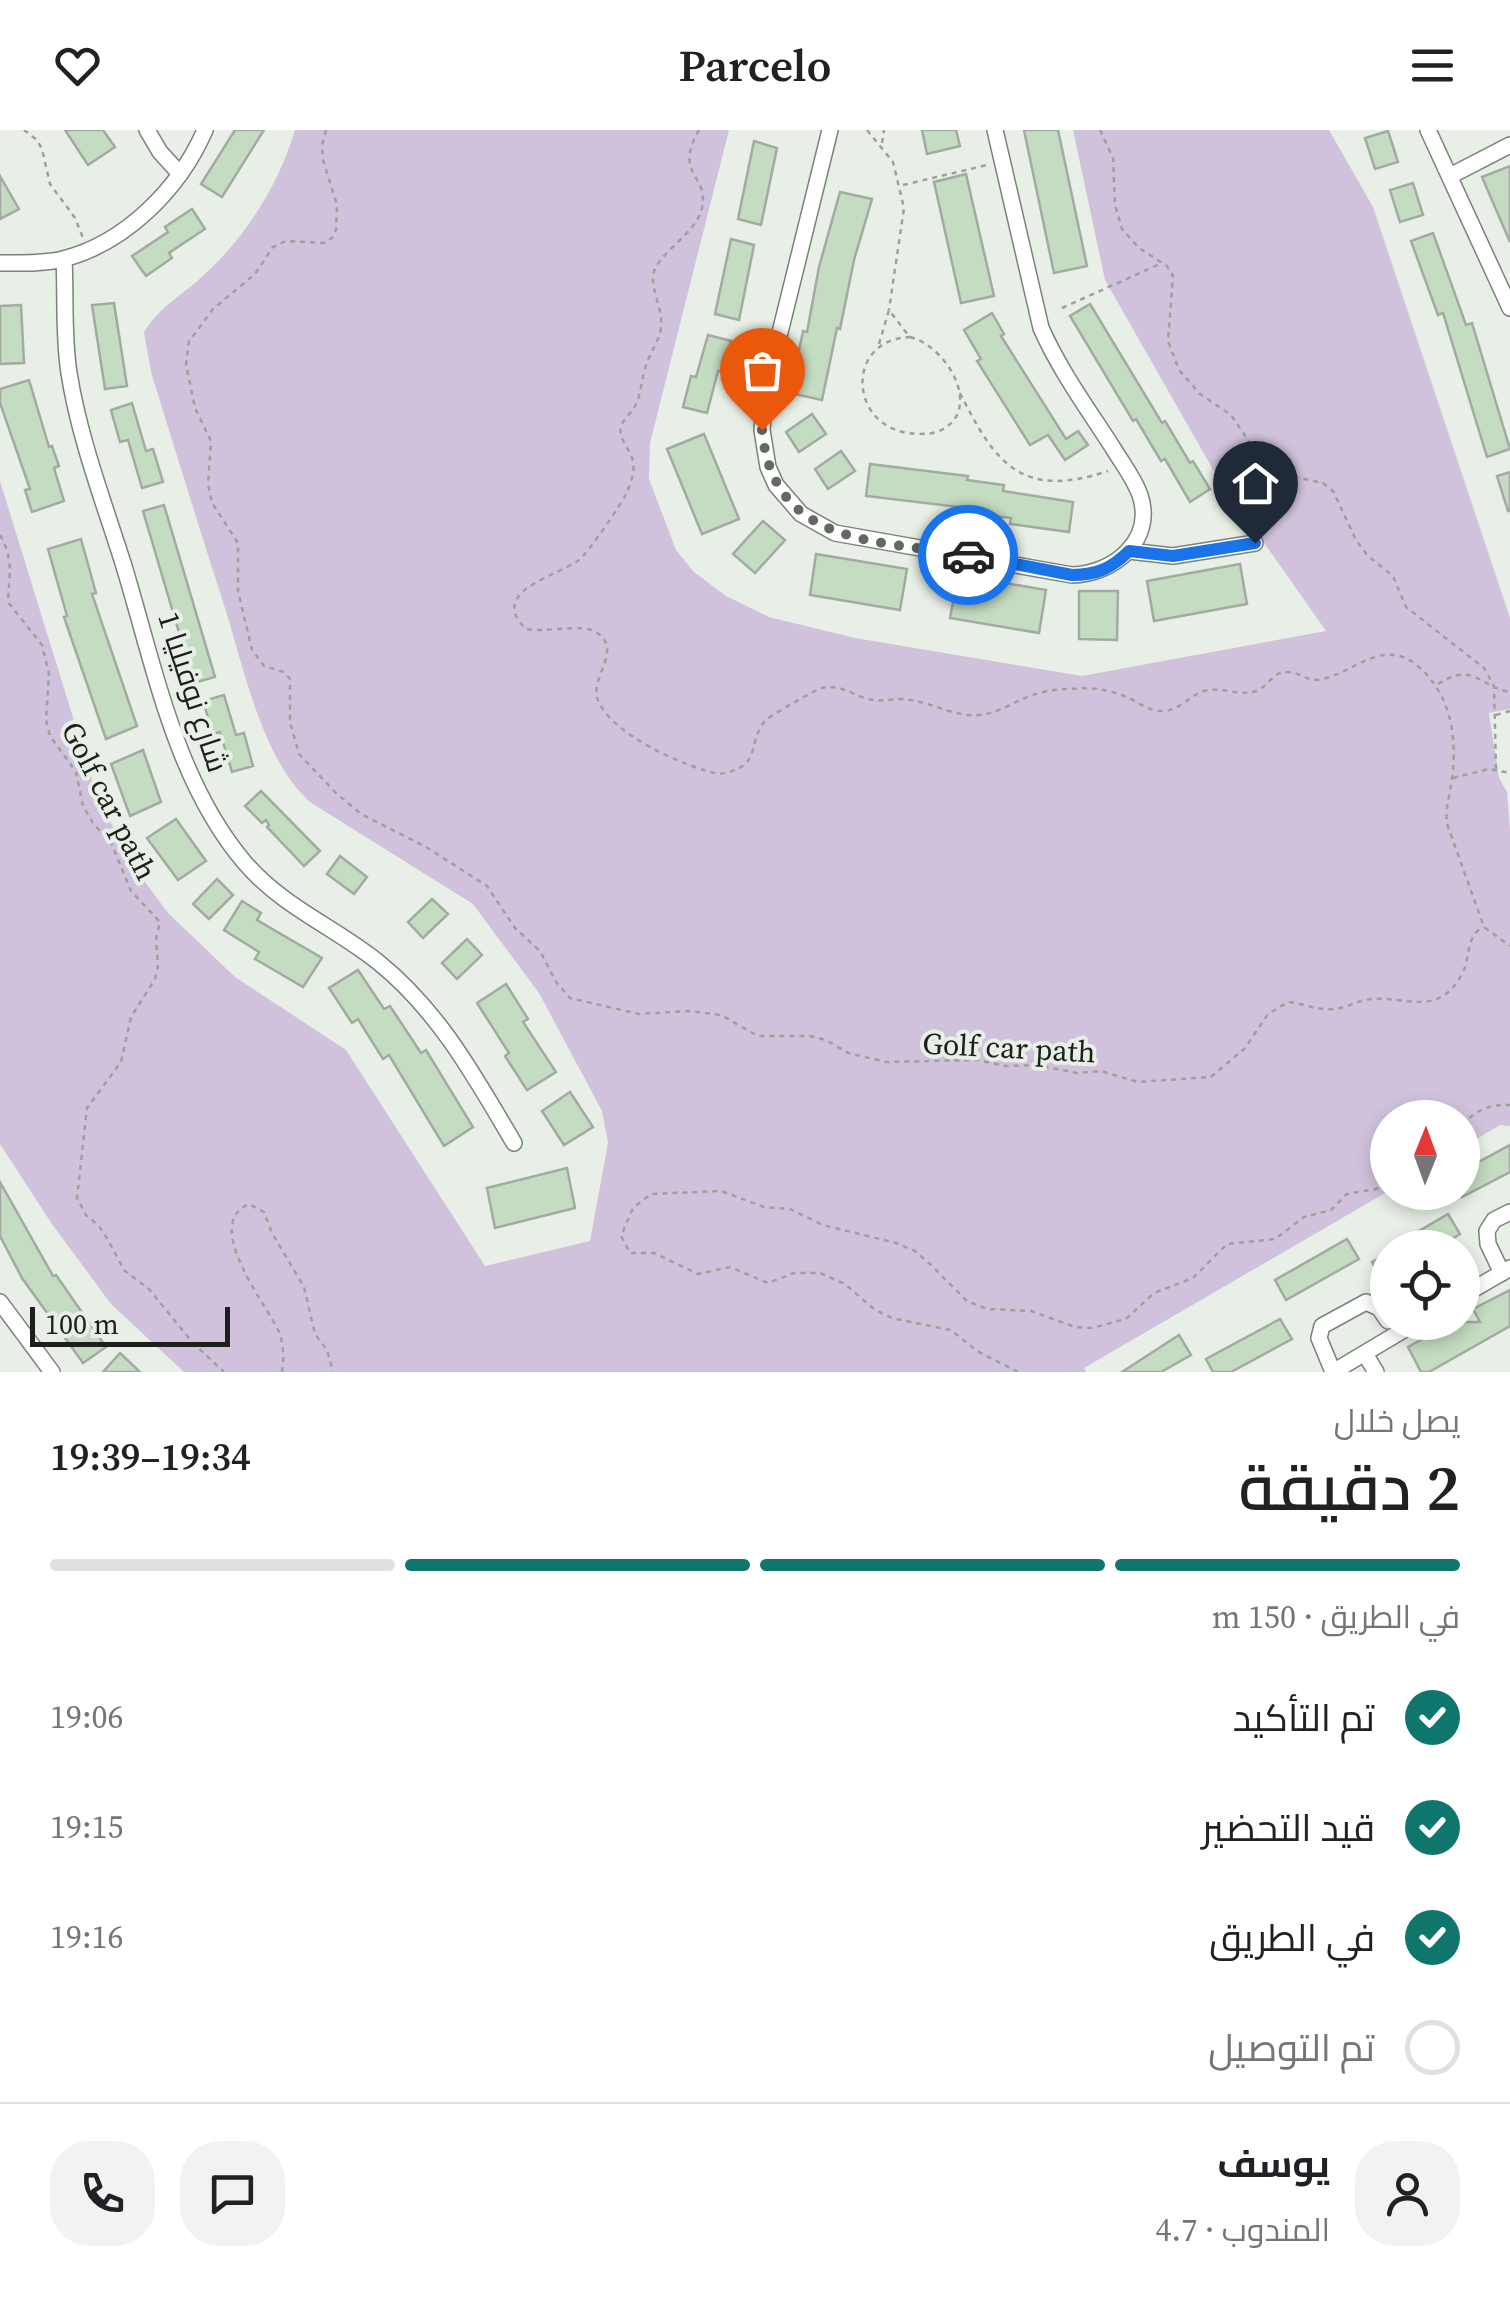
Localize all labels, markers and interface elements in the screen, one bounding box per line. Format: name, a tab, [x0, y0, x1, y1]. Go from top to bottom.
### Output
text: Parcelo	[678, 34, 832, 96]
icon: heart	[50, 38, 105, 93]
icon: menu	[1405, 38, 1460, 93]
pin	[720, 328, 805, 431]
icon: bag	[735, 343, 790, 398]
pin	[1213, 441, 1298, 544]
icon: home	[1228, 456, 1283, 511]
courier	[918, 505, 1018, 605]
icon: car	[941, 528, 996, 583]
street label: شارع نوفيليا 1	[148, 606, 239, 777]
street label: Golf car path	[52, 714, 167, 887]
street label: Golf car path	[921, 1022, 1097, 1073]
north arrow	[1370, 1100, 1480, 1210]
map controls	[1370, 1100, 1480, 1340]
button: locate	[1370, 1230, 1480, 1340]
scale bar	[30, 1302, 230, 1346]
text: 100 m	[45, 1305, 119, 1343]
text: يصل خلال	[1334, 1399, 1460, 1443]
text: 19:34–19:39	[50, 1431, 251, 1483]
text: 2 دقيقة	[1239, 1443, 1460, 1532]
text: في الطريق · 150 m	[1212, 1595, 1460, 1639]
icon: check	[1405, 1690, 1460, 1745]
text: تم التأكيد	[1233, 1692, 1375, 1744]
text: 19:06	[50, 1695, 124, 1739]
icon: check	[1405, 1800, 1460, 1855]
text: قيد التحضير	[1202, 1802, 1375, 1854]
text: 19:15	[50, 1805, 124, 1849]
icon: check	[1405, 1910, 1460, 1965]
text: في الطريق	[1209, 1912, 1375, 1964]
text: 19:16	[50, 1915, 124, 1959]
text: تم التوصيل	[1208, 2022, 1375, 2074]
text: يوسف	[1217, 2138, 1330, 2190]
button: phone	[50, 2141, 155, 2246]
button: chat	[180, 2141, 285, 2246]
button: person	[1355, 2141, 1460, 2246]
text: المندوب · 4.7	[1156, 2208, 1330, 2252]

